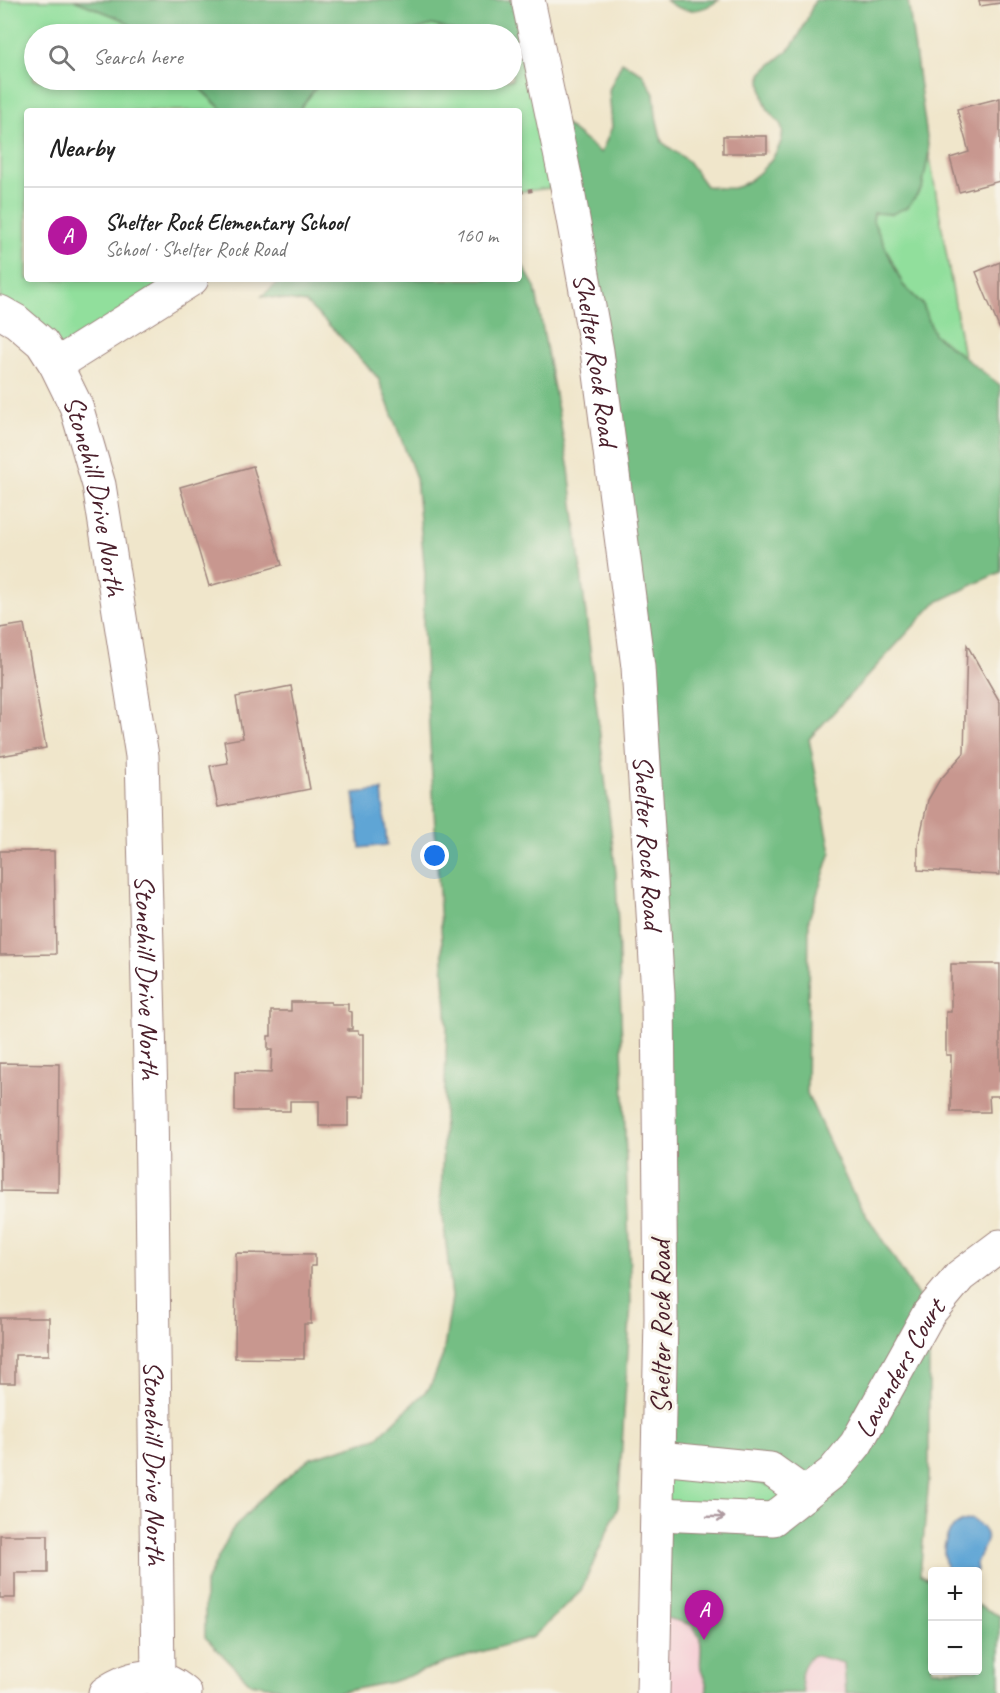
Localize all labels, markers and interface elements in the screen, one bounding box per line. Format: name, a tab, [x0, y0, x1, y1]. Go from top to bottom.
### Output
search box	[24, 24, 522, 90]
icon: search	[45, 41, 78, 74]
text: Search here	[93, 43, 183, 71]
text: Nearby	[48, 131, 113, 164]
text: Shelter Rock Elementary School	[105, 209, 347, 237]
text: A	[62, 223, 73, 248]
text: 160 m	[455, 223, 498, 248]
text: School · Shelter Rock Road	[105, 237, 286, 262]
street label: Shelter Rock Road	[566, 270, 627, 452]
street label: Stonehill Drive North	[56, 389, 134, 600]
street label: Shelter Rock Road	[626, 754, 672, 934]
your location	[420, 841, 449, 870]
street label: Stonehill Drive North	[128, 875, 168, 1082]
street label: Shelter Rock Road	[643, 1236, 678, 1414]
street label: Lavenders Court	[846, 1289, 953, 1443]
street label: Stonehill Drive North	[137, 1361, 174, 1567]
one-way arrow	[706, 1511, 726, 1522]
map controls	[928, 1567, 982, 1675]
button: +	[928, 1567, 982, 1621]
pin: A	[684, 1590, 724, 1640]
button: −	[928, 1621, 982, 1675]

